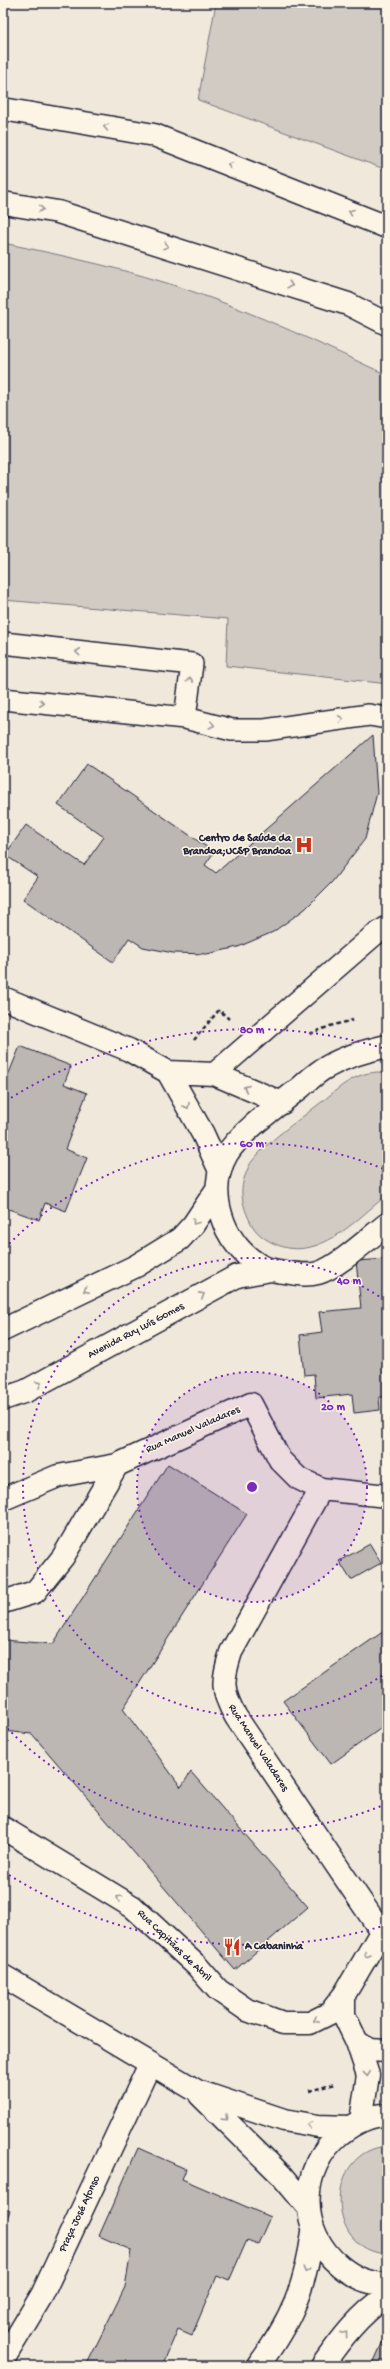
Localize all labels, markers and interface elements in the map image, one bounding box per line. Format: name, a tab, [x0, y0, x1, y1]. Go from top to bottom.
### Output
one-way arrow	[103, 123, 109, 132]
one-way arrow	[226, 161, 233, 169]
one-way arrow	[38, 204, 45, 213]
one-way arrow	[347, 209, 354, 217]
one-way arrow	[162, 241, 169, 250]
one-way arrow	[286, 280, 293, 289]
one-way arrow	[75, 648, 81, 657]
one-way arrow	[185, 676, 194, 683]
one-way arrow	[39, 698, 45, 707]
one-way arrow	[338, 715, 344, 724]
one-way arrow	[209, 720, 215, 728]
place label: Centro de Saúde da Brandoa;UCSP Brandoa	[182, 832, 292, 858]
hospital icon: Centro de Saúde da Brandoa;UCSP Brandoa	[294, 835, 314, 855]
text: 80 m	[240, 1024, 265, 1038]
one-way arrow	[243, 1084, 250, 1092]
one-way arrow	[183, 1102, 190, 1109]
text: 60 m	[240, 1138, 265, 1152]
one-way arrow	[193, 1217, 200, 1224]
text: 40 m	[336, 1275, 361, 1289]
one-way arrow	[83, 1285, 91, 1293]
one-way arrow	[198, 1292, 205, 1300]
street label: Avenida Ruy Luís Gomes	[86, 1300, 187, 1361]
one-way arrow	[34, 1381, 42, 1388]
text: 20 m	[321, 1401, 346, 1415]
street label: Rua Manuel Valadares	[144, 1404, 243, 1456]
centre of rings	[245, 1480, 259, 1494]
street label: Rua Manuel Valadares	[225, 1702, 291, 1795]
one-way arrow	[116, 1896, 123, 1903]
street label: Rua Capitães de Abril	[135, 1908, 214, 1985]
restaurant icon: A Cabaninha	[222, 1937, 242, 1957]
place label: A Cabaninha	[244, 1941, 304, 1953]
one-way arrow	[365, 1951, 372, 1958]
one-way arrow	[312, 2015, 320, 2023]
one-way arrow	[363, 2071, 372, 2077]
one-way arrow	[220, 2113, 228, 2121]
one-way arrow	[306, 2121, 312, 2129]
street label: Praça José Afonso	[56, 2173, 103, 2255]
one-way arrow	[303, 2267, 311, 2273]
one-way arrow	[340, 2332, 347, 2339]

